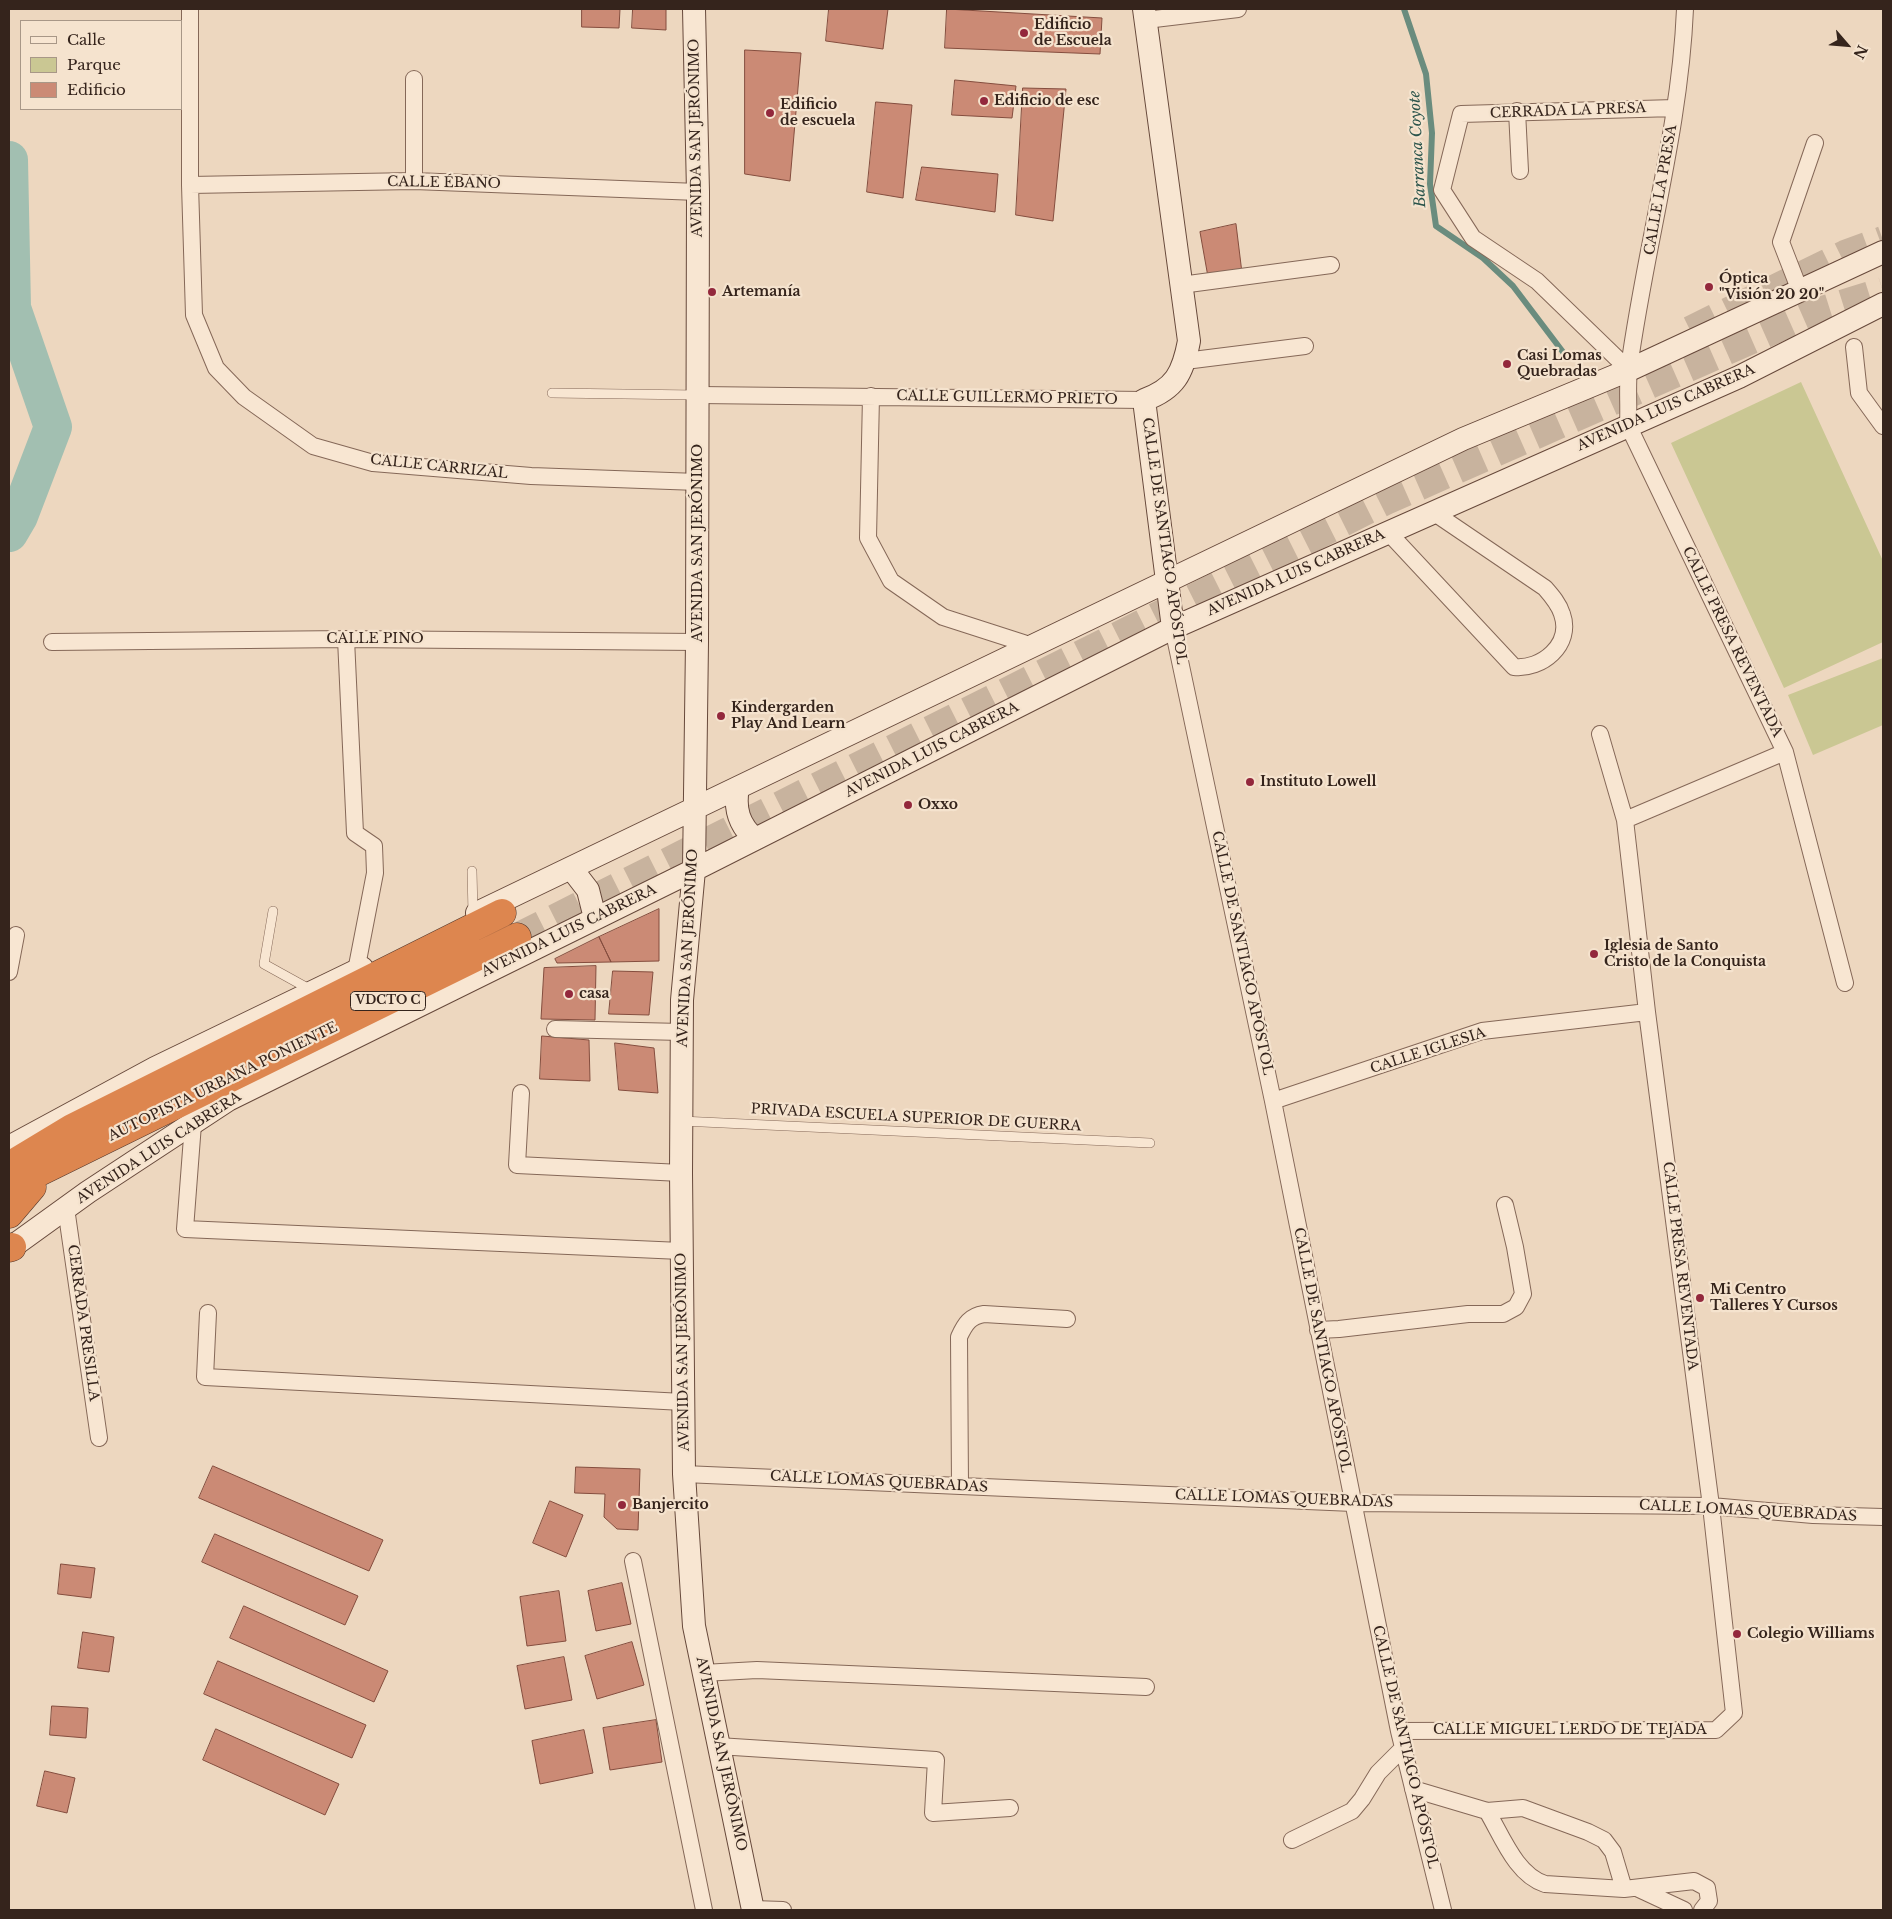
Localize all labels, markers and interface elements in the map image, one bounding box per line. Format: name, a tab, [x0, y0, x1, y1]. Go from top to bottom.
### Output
place label: Edificio de Escuela	[1034, 17, 1112, 49]
legend	[20, 20, 182, 110]
north arrow	[1822, 20, 1872, 70]
marker: Edificio de Escuela	[1018, 27, 1030, 39]
text: Calle	[67, 30, 106, 49]
street label: AVENIDA SAN JERÓNIMO	[686, 39, 706, 237]
text: N	[1849, 42, 1871, 62]
text: Parque	[67, 55, 121, 74]
text: Edificio	[67, 80, 126, 99]
water label: Barranca Coyote	[1406, 90, 1430, 208]
place label: Edificio de esc	[994, 93, 1099, 109]
marker: Edificio de esc	[978, 95, 990, 107]
place label: Edificio de escuela	[780, 97, 855, 130]
street label: CERRADA LA PRESA	[1489, 100, 1647, 122]
marker: Edificio de escuela	[764, 107, 776, 119]
street label: CALLE LA PRESA	[1641, 124, 1681, 256]
street label: CALLE ÉBANO	[387, 174, 501, 192]
place label: Óptica "Visión 20 20"	[1719, 271, 1824, 304]
marker: Óptica "Visión 20 20"	[1703, 281, 1715, 293]
place label: Artemanía	[722, 284, 801, 300]
marker: Artemanía	[706, 286, 718, 298]
place label: Casi Lomas Quebradas	[1517, 348, 1602, 381]
marker: Casi Lomas Quebradas	[1501, 358, 1513, 370]
street label: AVENIDA LUIS CABRERA	[1575, 361, 1757, 455]
street label: CALLE GUILLERMO PRIETO	[896, 388, 1118, 408]
street label: CALLE DE SANTIAGO APÓSTOL	[1138, 416, 1190, 666]
street label: AVENIDA SAN JERÓNIMO	[690, 444, 706, 642]
street label: CALLE CARRIZAL	[369, 451, 509, 483]
street label: AVENIDA LUIS CABRERA	[1205, 526, 1387, 620]
street label: CALLE PRESA REVENTADA	[1678, 544, 1786, 740]
street label: CALLE PINO	[326, 631, 424, 647]
street label: AVENIDA LUIS CABRERA	[842, 699, 1022, 801]
place label: Kindergarden Play And Learn	[731, 700, 845, 732]
marker: Kindergarden Play And Learn	[715, 710, 727, 722]
place label: Instituto Lowell	[1260, 774, 1377, 790]
marker: Instituto Lowell	[1244, 776, 1256, 788]
place label: Oxxo	[918, 797, 958, 813]
marker: Oxxo	[902, 799, 914, 811]
street label: CALLE DE SANTIAGO APÓSTOL	[1208, 829, 1276, 1077]
street label: AVENIDA SAN JERÓNIMO	[674, 848, 702, 1048]
street label: AVENIDA LUIS CABRERA	[479, 881, 659, 981]
place label: Iglesia de Santo Cristo de la Conquista	[1604, 938, 1766, 970]
marker: Iglesia de Santo Cristo de la Conquista	[1588, 948, 1600, 960]
place label: casa	[579, 986, 609, 1002]
marker: casa	[563, 988, 575, 1000]
road number: VDCTO C	[350, 991, 426, 1010]
street label: AUTOPISTA URBANA PONIENTE	[106, 1019, 340, 1145]
street label: CALLE IGLESIA	[1368, 1024, 1488, 1078]
street label: AVENIDA LUIS CABRERA	[74, 1088, 244, 1208]
street label: PRIVADA ESCUELA SUPERIOR DE GUERRA	[750, 1101, 1082, 1135]
street label: CALLE PRESA REVENTADA	[1659, 1161, 1701, 1371]
street label: CALLE DE SANTIAGO APÓSTOL	[1290, 1226, 1354, 1474]
street label: CERRADA PRESILLA	[64, 1244, 102, 1402]
street label: AVENIDA SAN JERÓNIMO	[673, 1253, 693, 1451]
place label: Mi Centro Talleres Y Cursos	[1710, 1282, 1838, 1314]
marker: Mi Centro Talleres Y Cursos	[1694, 1292, 1706, 1304]
street label: CALLE LOMAS QUEBRADAS	[769, 1468, 989, 1496]
street label: CALLE LOMAS QUEBRADAS	[1175, 1487, 1393, 1511]
place label: Banjercito	[632, 1497, 709, 1513]
street label: CALLE LOMAS QUEBRADAS	[1638, 1497, 1858, 1525]
marker: Banjercito	[616, 1499, 628, 1511]
street label: CALLE DE SANTIAGO APÓSTOL	[1369, 1624, 1441, 1870]
place label: Colegio Williams	[1747, 1626, 1875, 1642]
marker: Colegio Williams	[1731, 1628, 1743, 1640]
street label: AVENIDA SAN JERÓNIMO	[692, 1655, 750, 1853]
street label: CALLE MIGUEL LERDO DE TEJADA	[1433, 1722, 1707, 1738]

